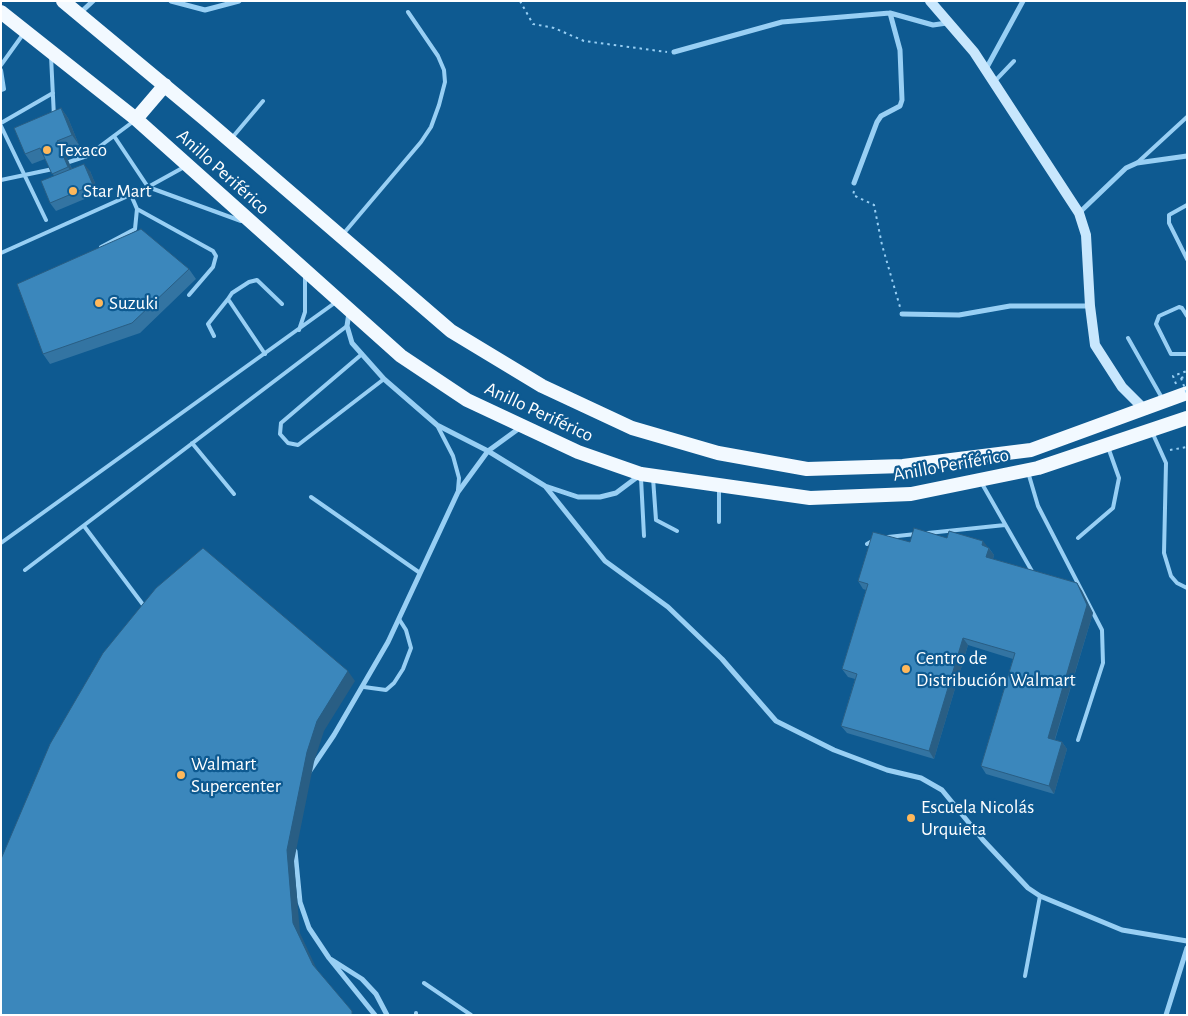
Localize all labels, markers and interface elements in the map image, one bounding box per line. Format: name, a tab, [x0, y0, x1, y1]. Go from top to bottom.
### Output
street label: Anillo Periférico	[172, 124, 274, 220]
place label: Texaco	[57, 139, 107, 161]
marker: Texaco	[41, 144, 53, 156]
place label: Star Mart	[83, 180, 151, 202]
marker: Star Mart	[67, 185, 79, 197]
place label: Suzuki	[109, 292, 158, 314]
marker: Suzuki	[93, 297, 105, 309]
street label: Anillo Periférico	[481, 377, 597, 447]
street label: Anillo Periférico	[891, 444, 1011, 486]
place label: Centro de Distribución Walmart	[916, 647, 1076, 691]
marker: Centro de Distribución Walmart	[900, 663, 912, 675]
place label: Walmart Supercenter	[191, 753, 281, 797]
marker: Walmart Supercenter	[175, 769, 187, 781]
place label: Escuela Nicolás Urquieta	[921, 796, 1034, 840]
marker: Escuela Nicolás Urquieta	[905, 812, 917, 824]

